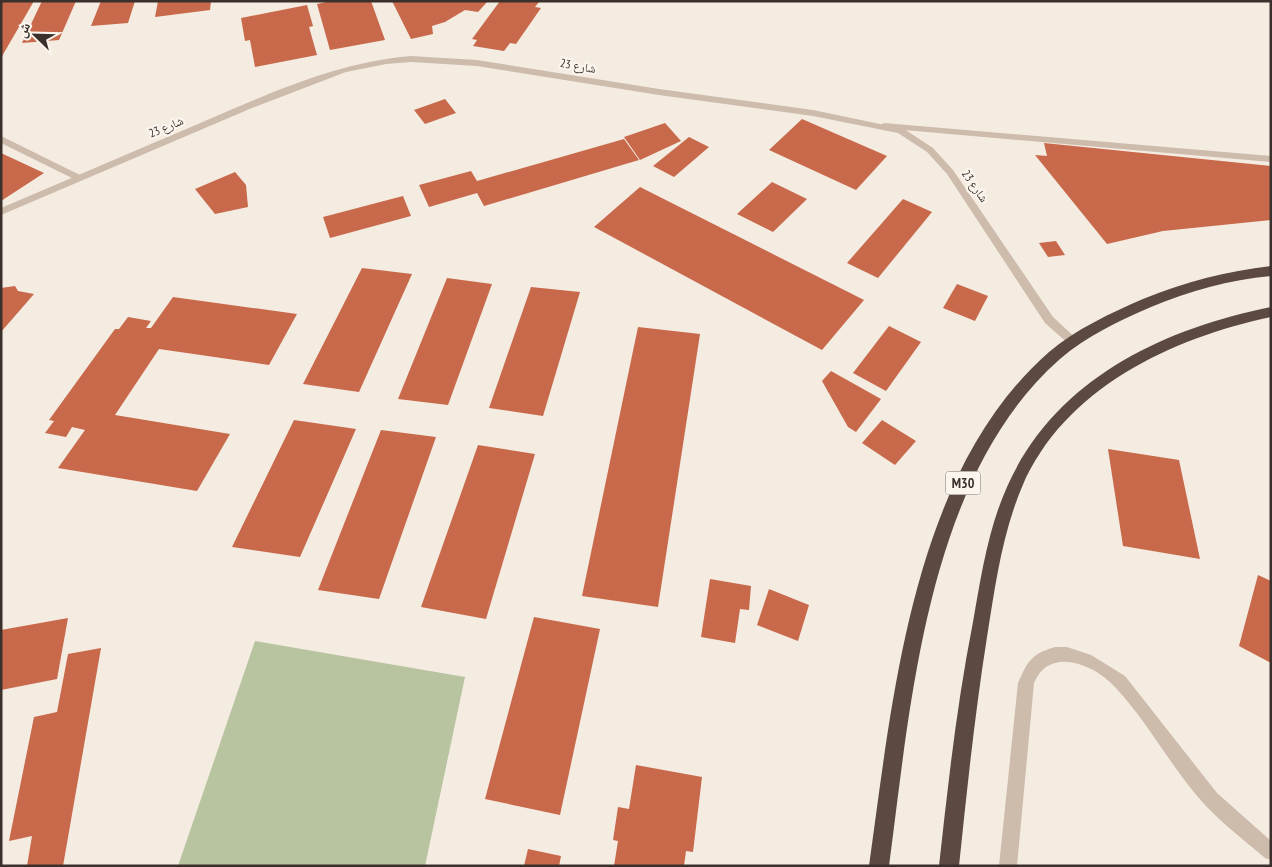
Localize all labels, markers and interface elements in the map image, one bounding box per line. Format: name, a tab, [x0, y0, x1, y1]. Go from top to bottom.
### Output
north arrow	[10, 10, 60, 60]
text: ش	[12, 19, 34, 40]
street label: شارع 23	[559, 55, 597, 77]
street label: شارع 23	[146, 113, 186, 141]
street label: شارع 23	[958, 167, 992, 205]
road number: M30	[946, 472, 980, 494]

